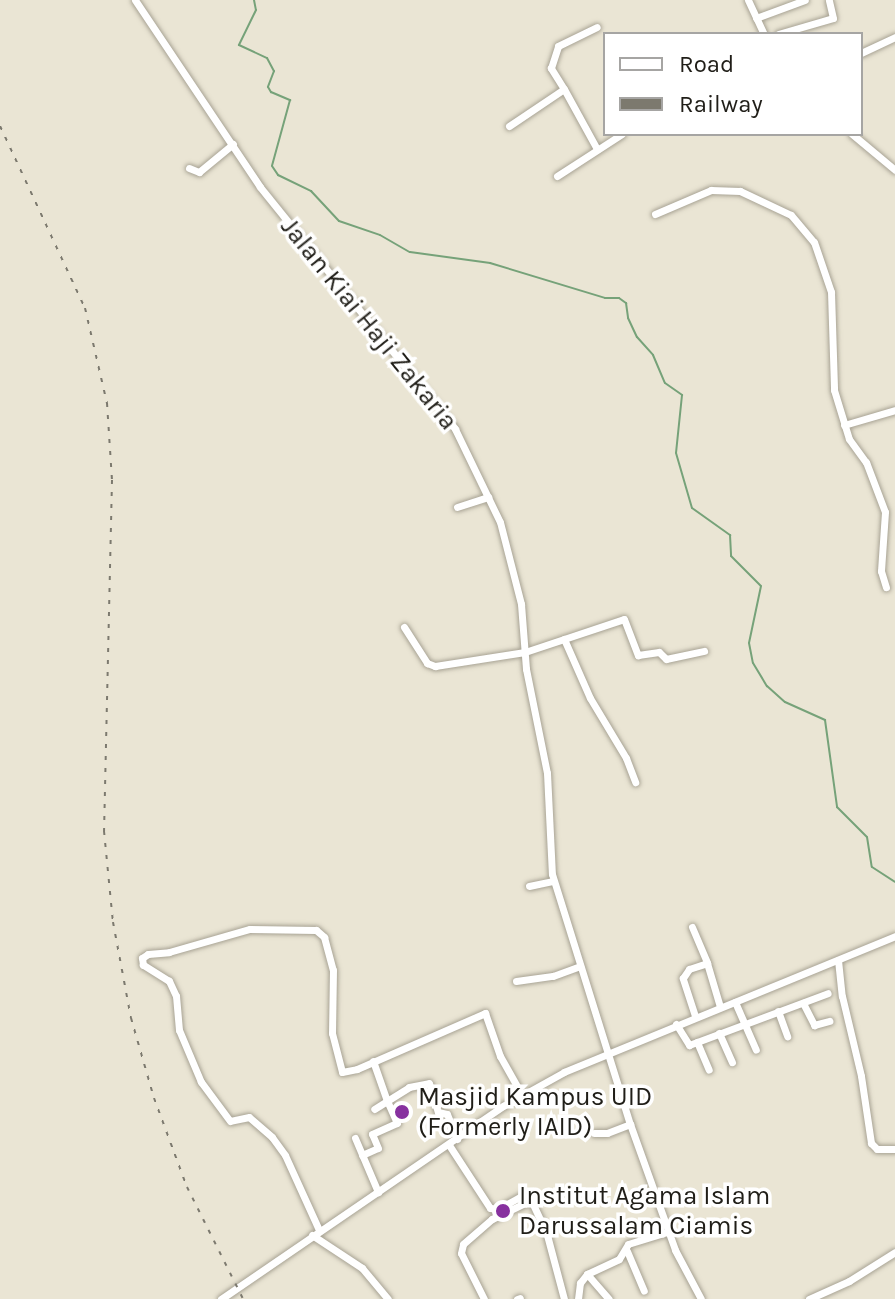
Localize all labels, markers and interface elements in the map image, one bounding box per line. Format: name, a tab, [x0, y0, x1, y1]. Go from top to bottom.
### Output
legend	[603, 32, 863, 136]
text: Road	[679, 50, 734, 78]
text: Railway	[679, 90, 763, 118]
street label: Jalan Kiai Haji Zakaria	[274, 212, 464, 436]
place label: Masjid Kampus UID (Formerly IAID)	[418, 1081, 652, 1142]
marker: Masjid Kampus UID (Formerly IAID)	[393, 1103, 411, 1121]
place label: Institut Agama Islam Darussalam Ciamis	[519, 1180, 770, 1242]
marker: Institut Agama Islam Darussalam Ciamis	[494, 1202, 512, 1220]

